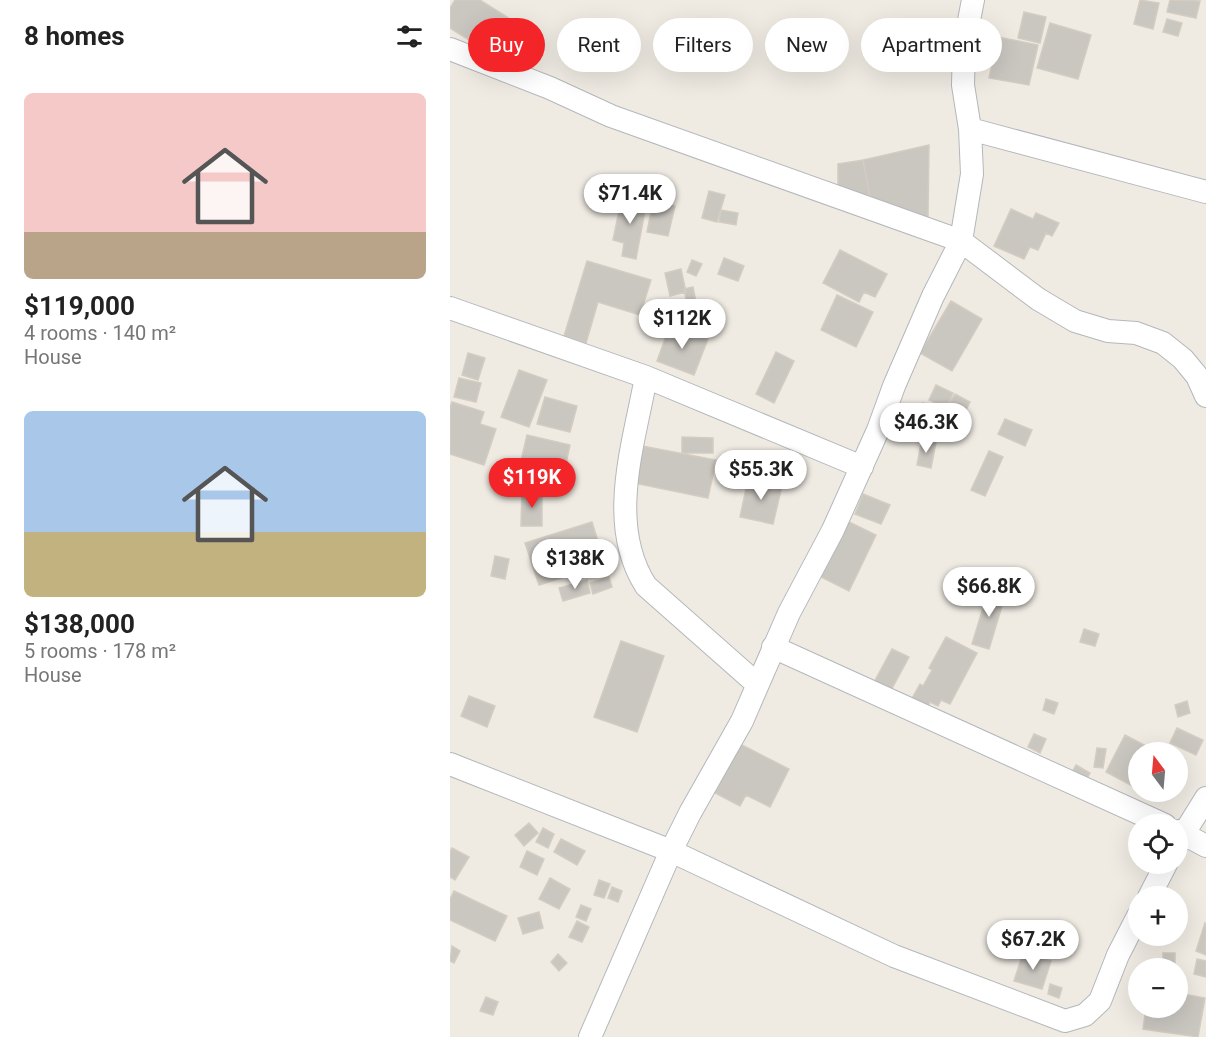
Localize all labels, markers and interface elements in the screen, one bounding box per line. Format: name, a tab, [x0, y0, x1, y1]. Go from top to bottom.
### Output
chip: Buy	[468, 18, 545, 72]
chip: Rent	[557, 18, 641, 72]
chip: Filters	[653, 18, 753, 72]
chip: New	[765, 18, 849, 72]
chip: Apartment	[861, 18, 1002, 72]
icon: filters	[393, 20, 426, 53]
text: 8 homes	[24, 21, 125, 51]
icon: home	[171, 132, 279, 240]
pin: $71.4K	[581, 174, 679, 225]
text: $71.4K	[598, 181, 662, 205]
text: $119,000	[24, 291, 135, 321]
pin: $112K	[640, 299, 724, 350]
text: $112K	[653, 306, 711, 330]
text: 4 rooms · 140 m²	[24, 321, 176, 345]
text: House	[24, 345, 82, 369]
pin: $46.3K	[877, 403, 975, 454]
text: $46.3K	[894, 410, 958, 434]
icon: home	[171, 450, 279, 558]
pin: $55.3K	[712, 450, 810, 501]
text: $55.3K	[729, 457, 793, 481]
pin: $119K	[490, 458, 574, 509]
text: $119K	[503, 465, 561, 489]
pin: $138K	[533, 539, 617, 590]
text: $138K	[546, 546, 604, 570]
pin: $66.8K	[940, 567, 1038, 618]
text: $66.8K	[957, 574, 1021, 598]
text: $138,000	[24, 609, 135, 639]
text: 5 rooms · 178 m²	[24, 639, 176, 663]
text: House	[24, 663, 82, 687]
north arrow	[1128, 742, 1188, 802]
map controls	[1128, 742, 1188, 1018]
button: locate	[1128, 814, 1188, 874]
button: +	[1128, 886, 1188, 946]
pin: $67.2K	[984, 920, 1082, 971]
text: $67.2K	[1001, 927, 1065, 951]
button: −	[1128, 958, 1188, 1018]

